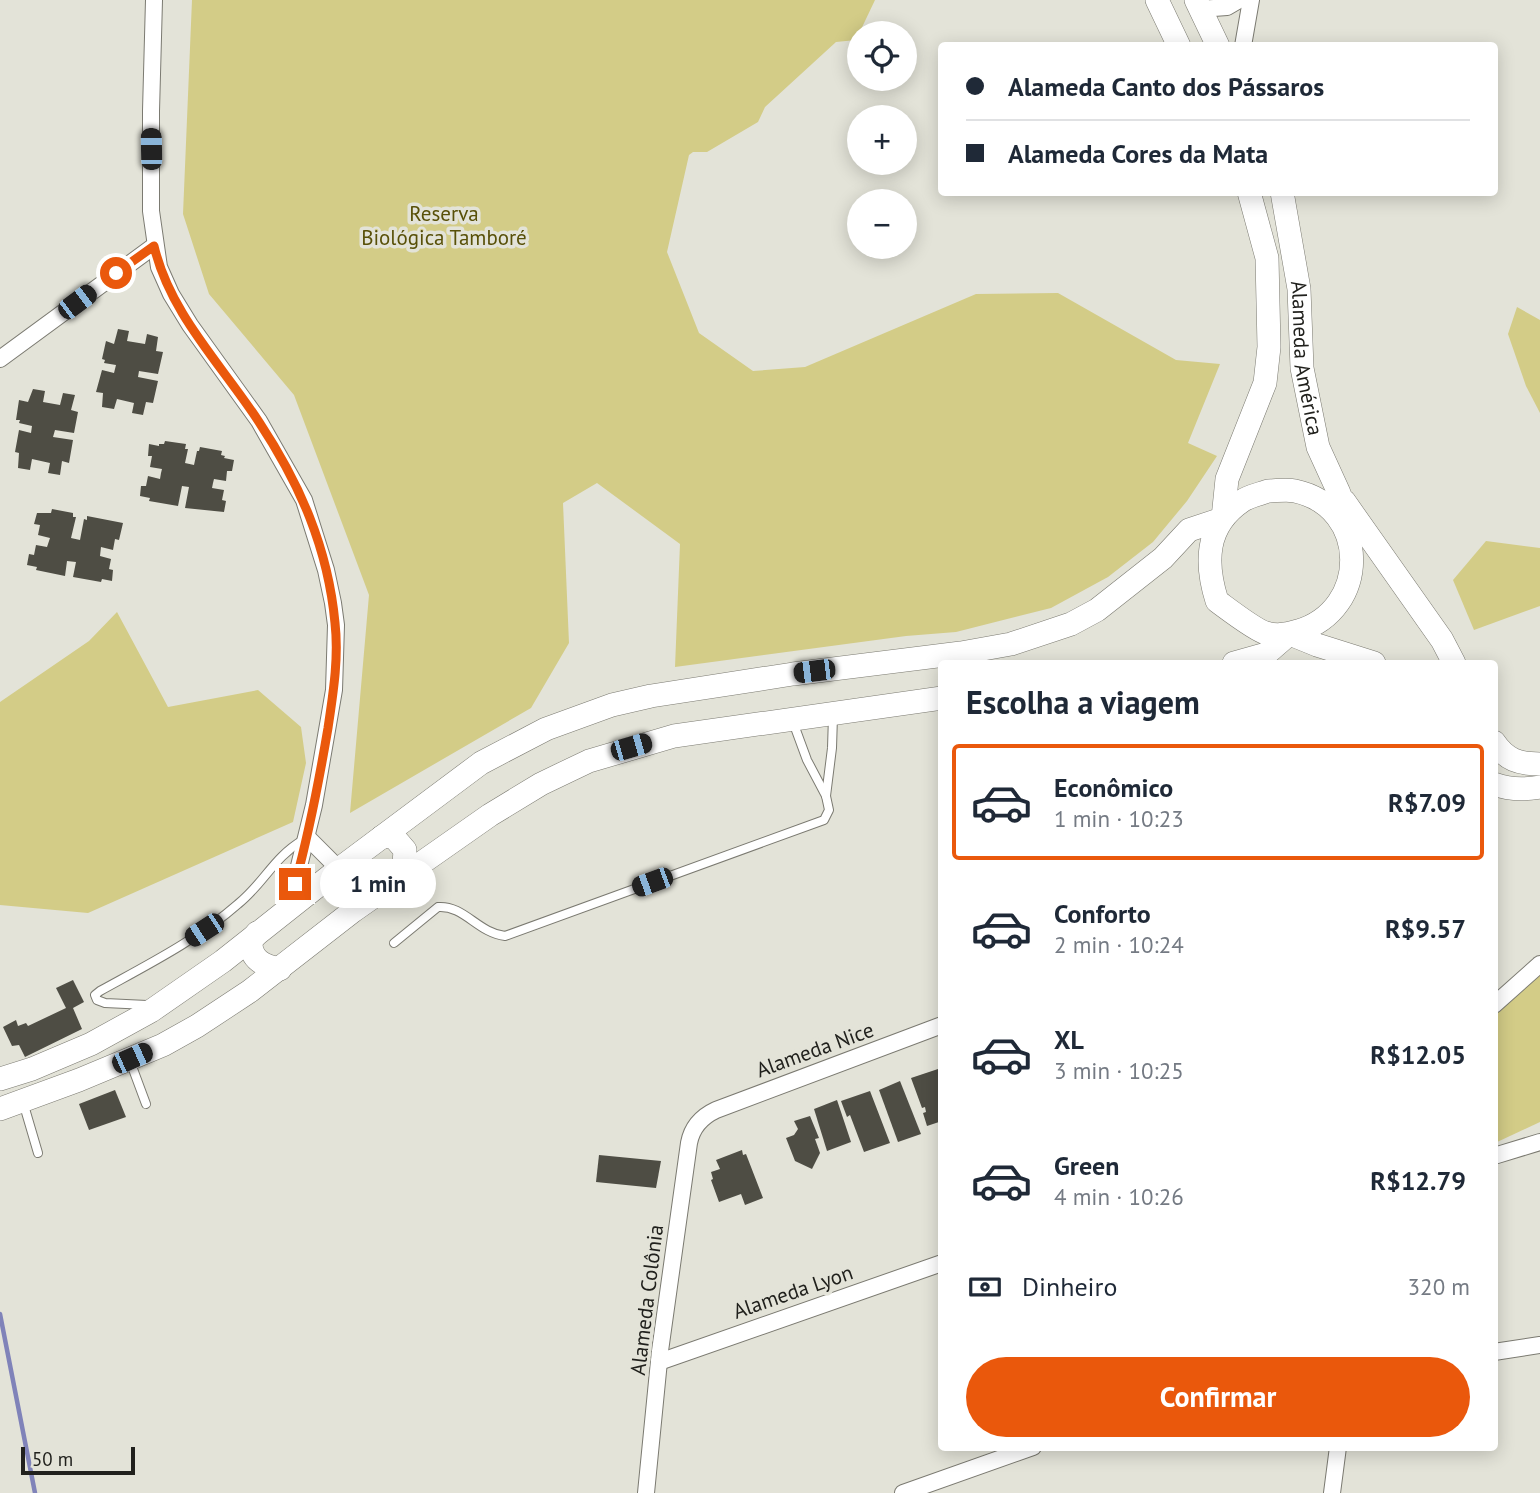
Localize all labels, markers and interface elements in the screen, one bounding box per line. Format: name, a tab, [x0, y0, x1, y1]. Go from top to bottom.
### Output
map controls	[847, 21, 917, 259]
button: locate	[847, 21, 917, 91]
text: Alameda Canto dos Pássaros	[1008, 70, 1324, 103]
button: +	[847, 105, 917, 175]
car	[141, 128, 162, 170]
text: Alameda Cores da Mata	[1008, 137, 1268, 170]
button: −	[847, 189, 917, 259]
park label: Reserva Biológica Tamboré	[361, 200, 527, 251]
route start	[100, 257, 132, 289]
street label: Alameda América	[1285, 278, 1329, 438]
car	[54, 281, 101, 323]
car	[792, 658, 837, 684]
text: Escolha a viagem	[966, 681, 1200, 723]
car	[608, 731, 655, 763]
icon: car	[970, 771, 1033, 834]
text: Econômico	[1054, 771, 1173, 804]
text: R$7.09	[1388, 786, 1466, 819]
text: 1 min · 10:23	[1054, 804, 1184, 833]
callout: 1 min	[320, 860, 435, 908]
car	[629, 865, 676, 899]
route end	[279, 868, 311, 900]
text: 1 min	[350, 869, 406, 898]
icon: car	[970, 897, 1033, 960]
text: Conforto	[1054, 897, 1151, 930]
car	[181, 910, 228, 950]
text: R$9.57	[1385, 912, 1466, 945]
text: 2 min · 10:24	[1054, 930, 1184, 959]
street label: Alameda Nice	[752, 1016, 877, 1083]
icon: car	[970, 1023, 1033, 1086]
text: XL	[1054, 1023, 1084, 1056]
text: R$12.05	[1370, 1038, 1466, 1071]
car	[109, 1040, 156, 1076]
text: 3 min · 10:25	[1054, 1056, 1184, 1085]
icon: car	[970, 1149, 1033, 1212]
text: Green	[1054, 1149, 1119, 1182]
text: R$12.79	[1370, 1164, 1466, 1197]
text: 4 min · 10:26	[1054, 1182, 1184, 1211]
street label: Alameda Colônia	[624, 1223, 669, 1377]
street label: Alameda Lyon	[729, 1258, 856, 1325]
icon: cash	[966, 1268, 1004, 1306]
text: Dinheiro	[1022, 1270, 1117, 1303]
text: 320 m	[1408, 1272, 1470, 1301]
button: Confirmar	[966, 1357, 1470, 1437]
scale bar	[21, 1444, 135, 1476]
text: 50 m	[32, 1447, 73, 1471]

